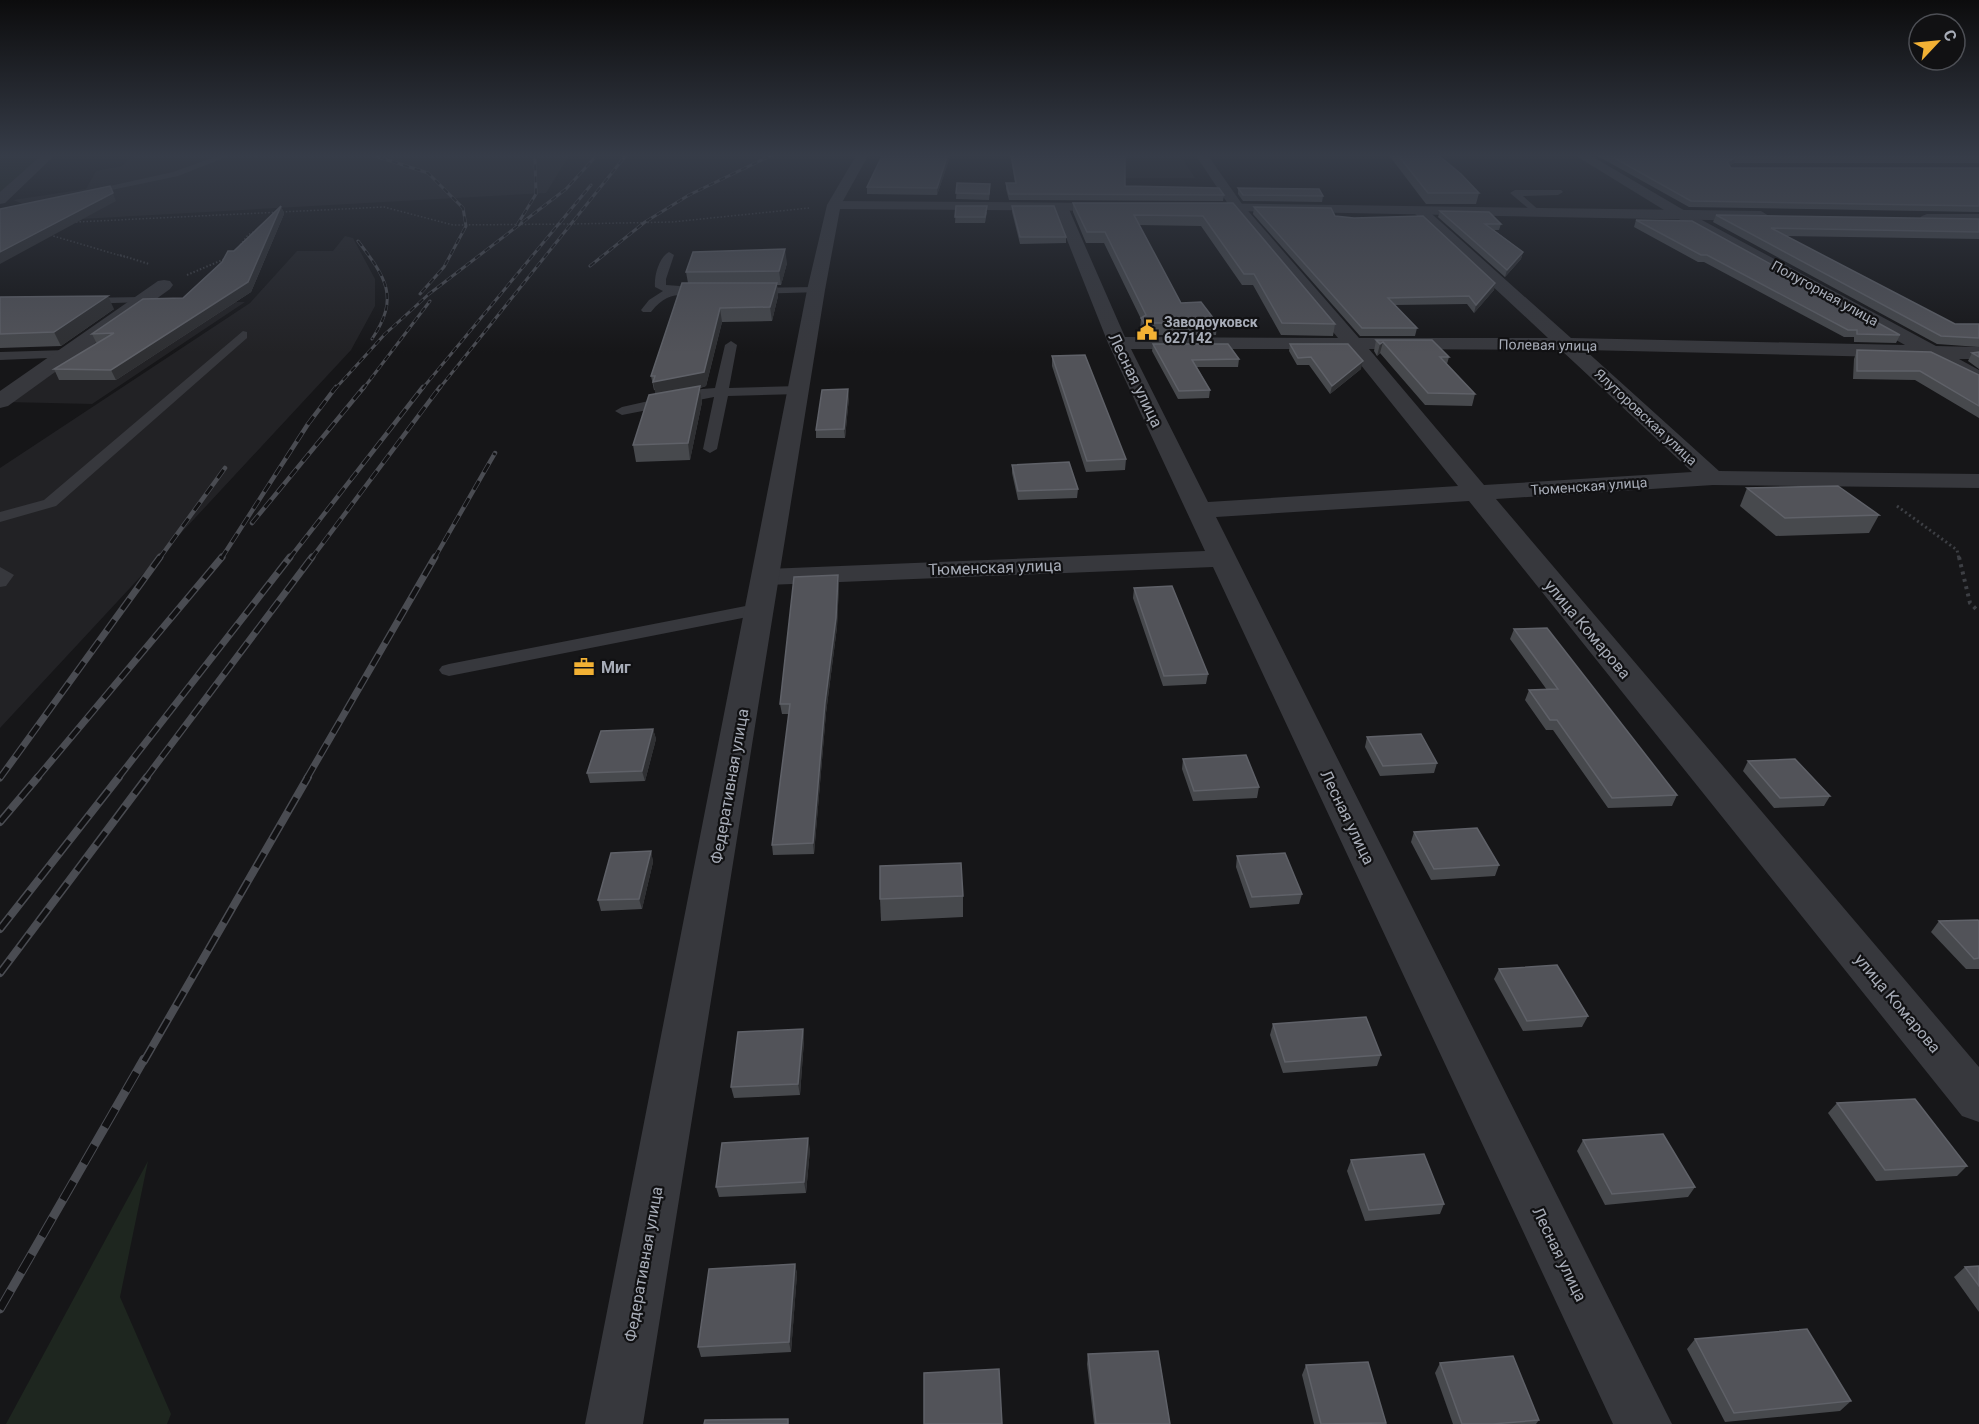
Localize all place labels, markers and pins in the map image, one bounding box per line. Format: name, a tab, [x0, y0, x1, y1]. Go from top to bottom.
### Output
place label: Заводоуковск 627142	[1164, 314, 1258, 346]
public building icon: Заводоуковск 627142	[1135, 318, 1159, 342]
office icon: Миг	[572, 655, 596, 679]
place label: Миг	[601, 658, 631, 677]

